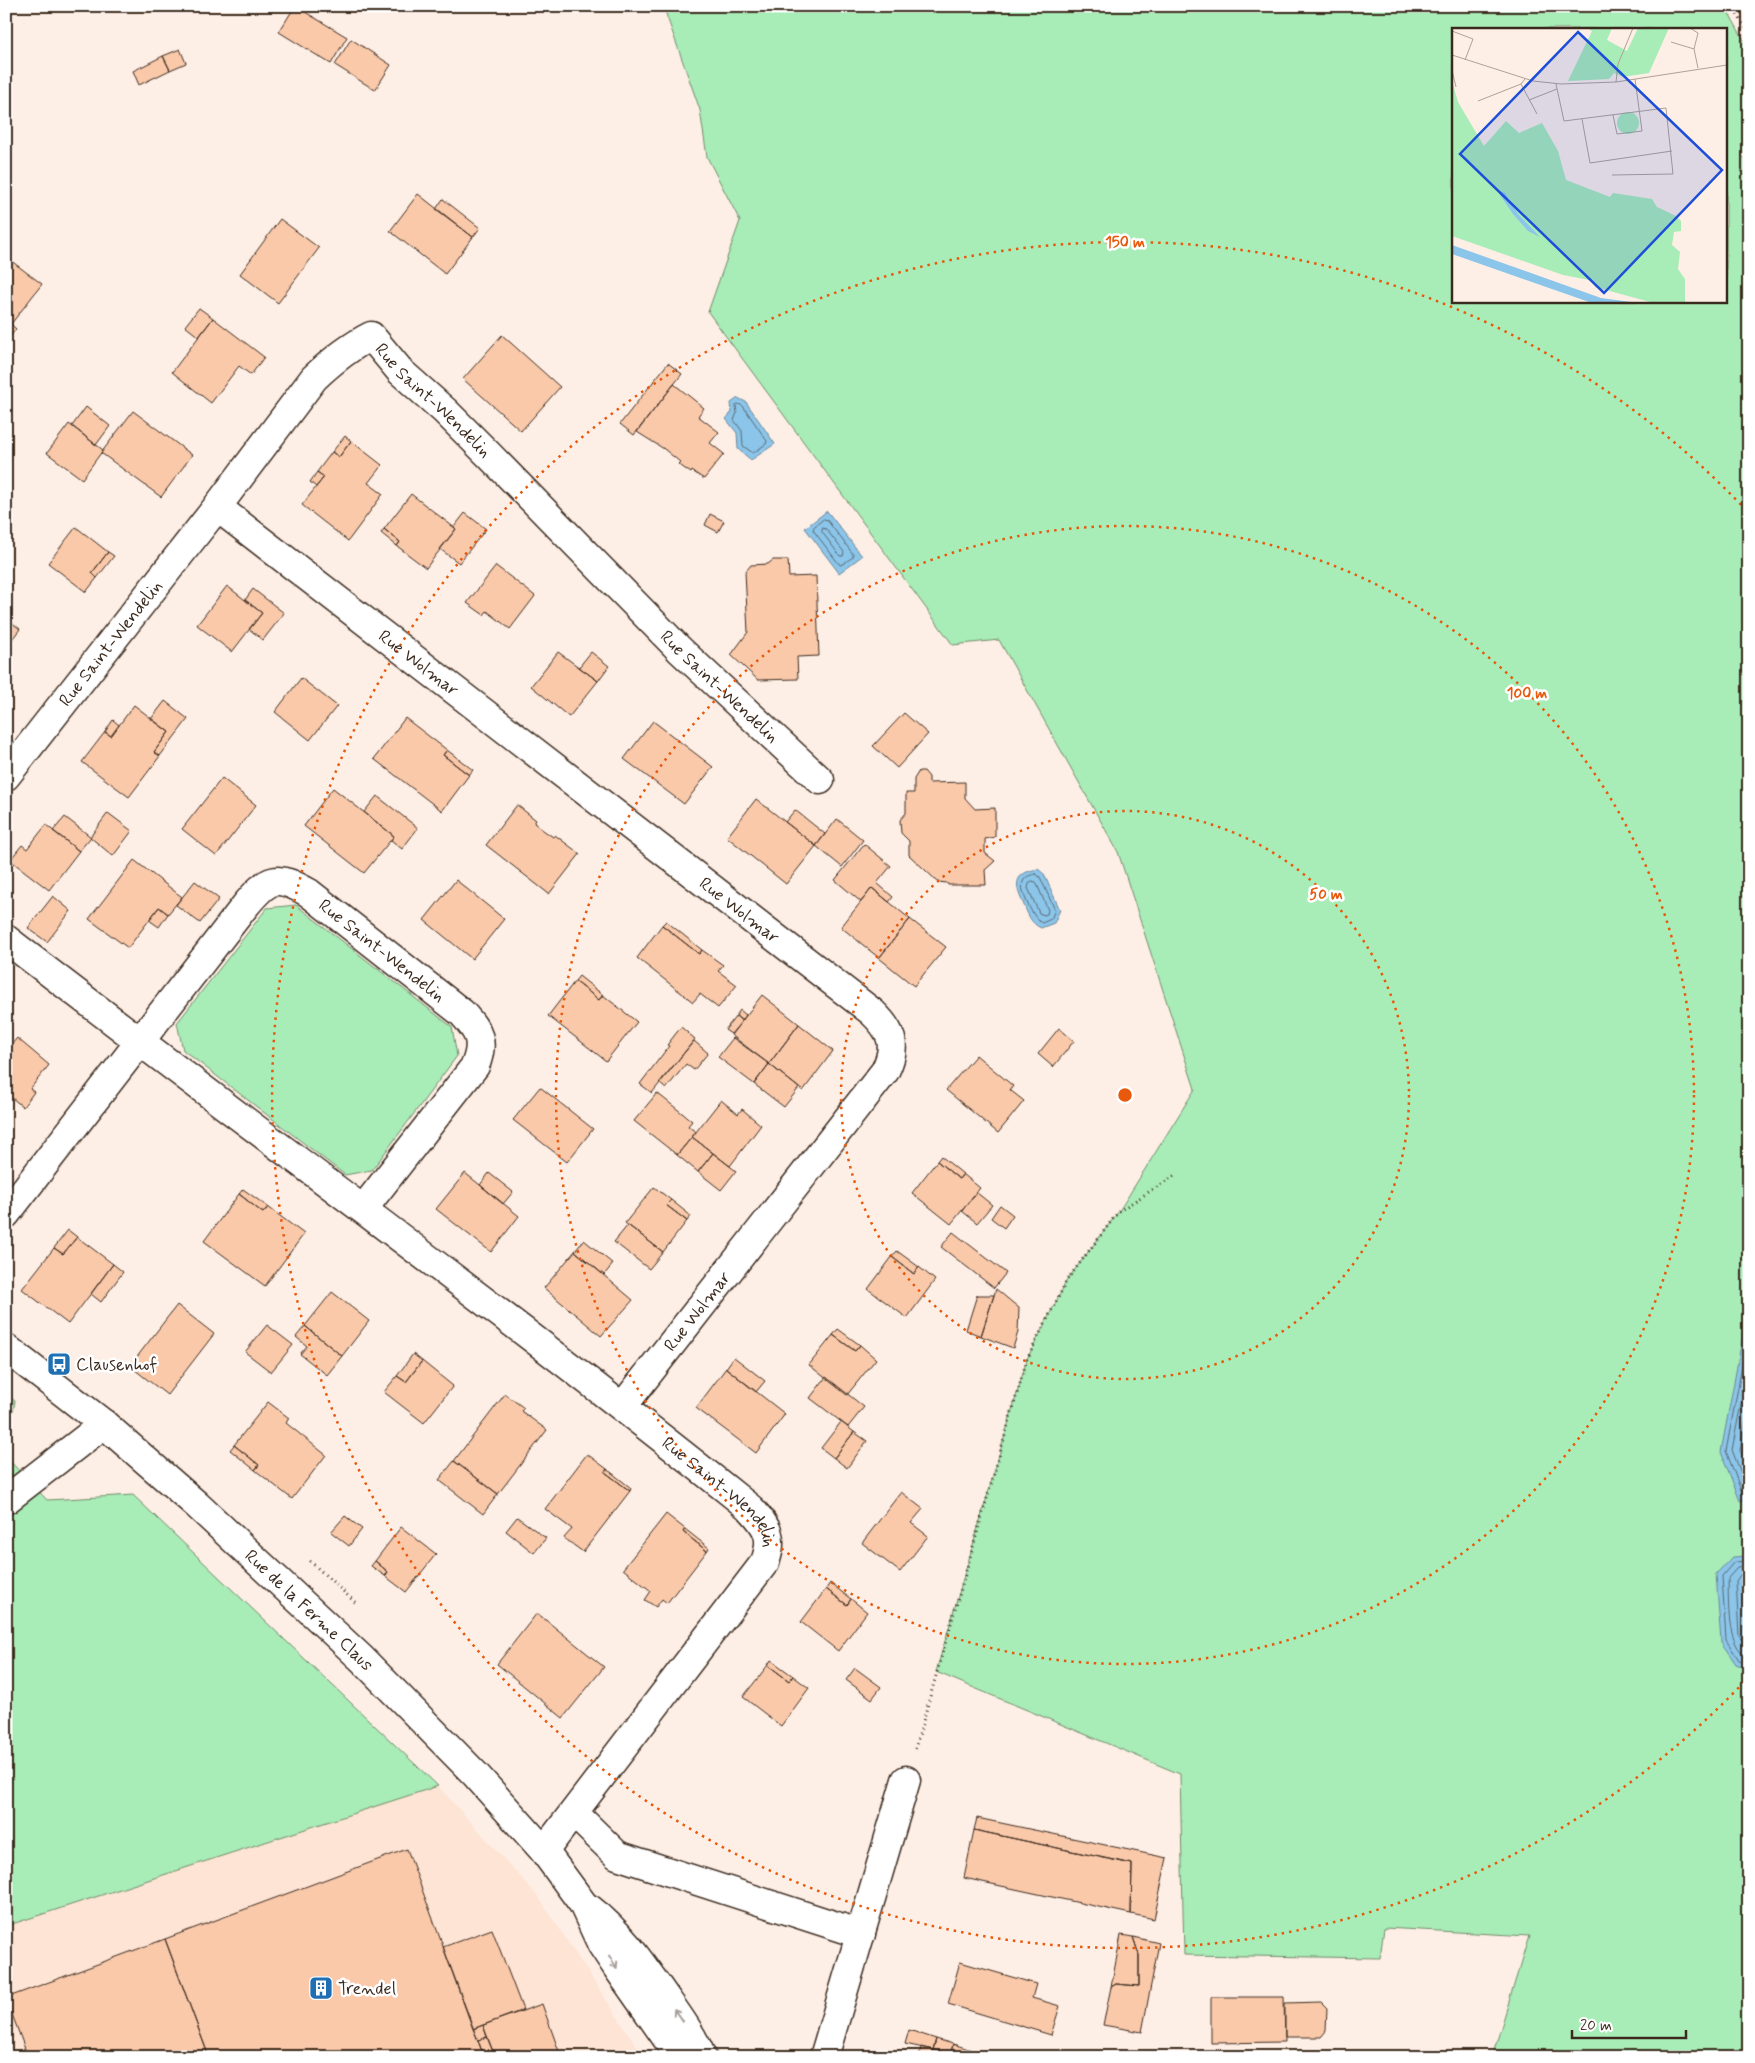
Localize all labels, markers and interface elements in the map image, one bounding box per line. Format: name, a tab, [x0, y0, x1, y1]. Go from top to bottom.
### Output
inset map	[1452, 28, 1728, 302]
text: 150 m	[1105, 233, 1145, 253]
street label: Rue Saint-Wendelin	[369, 338, 496, 464]
street label: Rue Saint-Wendelin	[54, 575, 168, 712]
street label: Rue Wolmar	[373, 625, 464, 702]
street label: Rue Saint-Wendelin	[654, 625, 784, 749]
text: 100 m	[1507, 684, 1547, 704]
street label: Rue Wolmar	[694, 872, 785, 950]
text: 50 m	[1309, 885, 1343, 905]
street label: Rue Saint-Wendelin	[313, 894, 450, 1008]
centre of rings	[1116, 1086, 1134, 1104]
street label: Rue Wolmar	[659, 1266, 737, 1357]
bus stop icon: Clausenhof	[46, 1351, 72, 1377]
place label: Clausenhof	[76, 1353, 157, 1377]
street label: Rue Saint-Wendelin	[656, 1432, 780, 1548]
street label: Rue de la Ferme Claus	[239, 1545, 378, 1677]
one-way arrow	[609, 1955, 619, 1969]
building icon: Trendel	[308, 1975, 334, 2001]
place label: Trendel	[338, 1977, 396, 2001]
one-way arrow	[673, 2008, 683, 2022]
scale bar	[1572, 2008, 1686, 2040]
text: 20 m	[1580, 2016, 1612, 2036]

